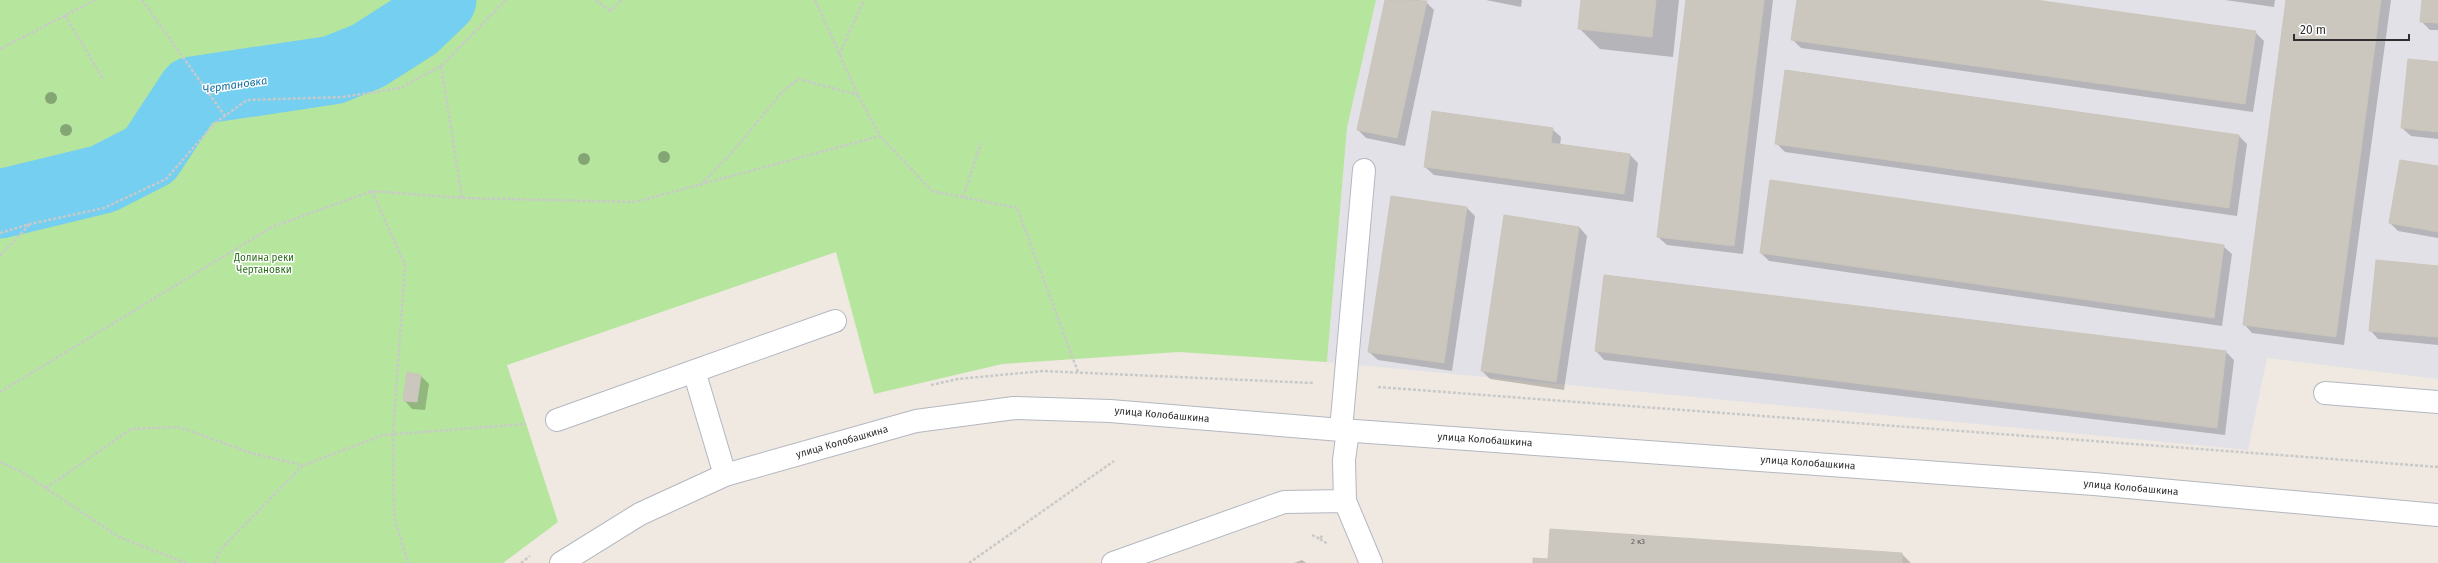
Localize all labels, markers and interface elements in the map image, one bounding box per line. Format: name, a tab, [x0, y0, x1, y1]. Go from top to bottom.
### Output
scale bar	[2294, 16, 2409, 42]
text: 20 m	[2300, 23, 2326, 37]
water label: Чертановка	[202, 74, 268, 96]
park label: Долина реки Чертановки	[233, 252, 294, 276]
street label: улица Колобашкина	[1114, 405, 1210, 425]
street label: улица Колобашкина	[795, 423, 889, 461]
street label: улица Колобашкина	[1437, 431, 1533, 449]
street label: улица Колобашкина	[1760, 454, 1856, 472]
street label: улица Колобашкина	[2083, 478, 2179, 498]
house number: 2 к3	[1631, 537, 1645, 546]

